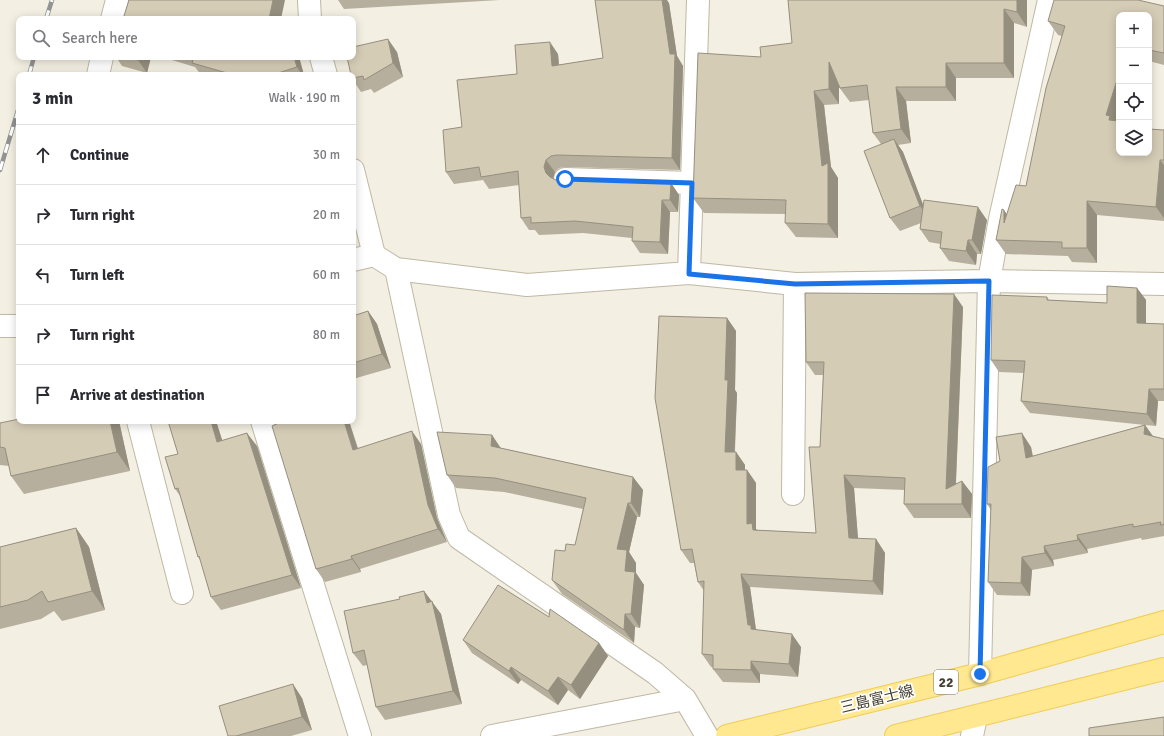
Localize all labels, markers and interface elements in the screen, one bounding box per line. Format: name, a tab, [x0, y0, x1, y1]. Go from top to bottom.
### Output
map controls	[1116, 12, 1152, 156]
button: +	[1116, 12, 1152, 48]
search box	[16, 16, 356, 60]
icon: search	[30, 27, 52, 49]
text: Search here	[62, 29, 138, 47]
button: −	[1116, 48, 1152, 84]
button: locate	[1116, 84, 1152, 120]
text: 3 min	[32, 88, 73, 109]
text: Walk · 190 m	[269, 90, 340, 106]
button: layers	[1116, 120, 1152, 156]
icon: ahead	[32, 144, 54, 166]
text: Continue	[70, 146, 129, 164]
text: 30 m	[313, 147, 340, 163]
route start	[556, 170, 574, 188]
icon: right	[32, 204, 54, 226]
text: Turn right	[70, 206, 135, 224]
text: 20 m	[313, 207, 340, 223]
icon: left	[32, 264, 54, 286]
text: Turn left	[70, 266, 124, 284]
text: 60 m	[313, 267, 340, 283]
icon: right	[32, 324, 54, 346]
text: Turn right	[70, 326, 135, 344]
text: 80 m	[313, 327, 340, 343]
icon: arrive	[32, 384, 54, 406]
text: Arrive at destination	[70, 386, 205, 404]
route end	[971, 665, 989, 683]
road number: 22	[934, 670, 958, 694]
street label: 三島富士線	[838, 681, 916, 717]

